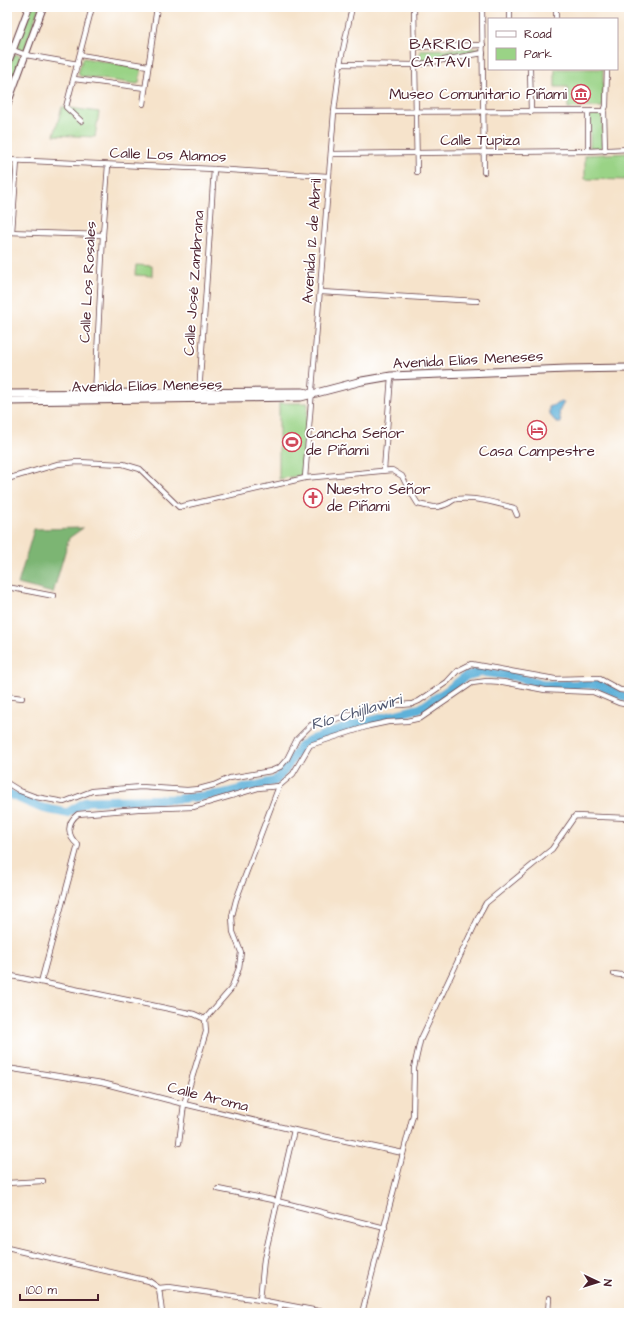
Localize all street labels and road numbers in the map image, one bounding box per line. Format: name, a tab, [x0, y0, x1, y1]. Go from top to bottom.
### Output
street label: Calle Tupiza	[440, 130, 520, 151]
street label: Calle Los Alamos	[109, 142, 227, 168]
street label: Avenida 12 de Abril	[297, 177, 327, 305]
street label: Calle José Zambrana	[178, 209, 210, 356]
street label: Calle Los Rosales	[74, 220, 102, 343]
street label: Avenida Elías Meneses	[392, 346, 544, 374]
street label: Avenida Elías Meneses	[72, 374, 223, 398]
street label: Calle Aroma	[165, 1077, 251, 1117]

